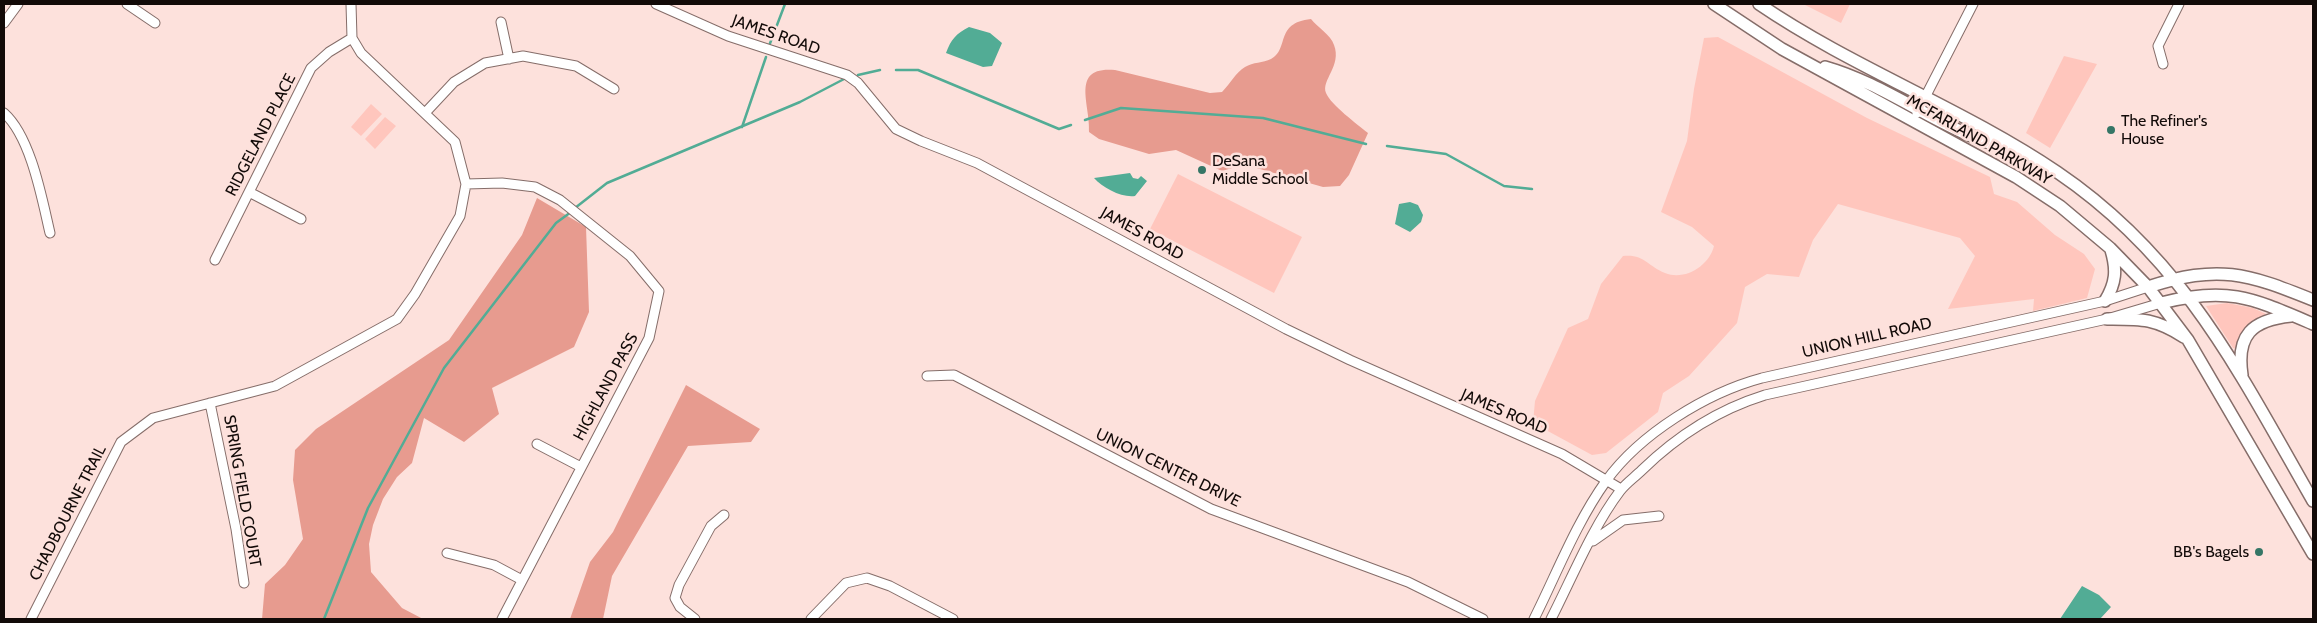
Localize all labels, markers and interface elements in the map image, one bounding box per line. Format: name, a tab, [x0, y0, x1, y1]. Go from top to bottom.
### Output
street label: JAMES ROAD	[729, 11, 823, 59]
street label: RIDGELAND PLACE	[222, 71, 300, 199]
street label: MCFARLAND PARKWAY	[1903, 91, 2055, 189]
place label: The Refiner's House	[2121, 111, 2207, 149]
marker: The Refiner's House	[2105, 124, 2117, 136]
place label: DeSana Middle School	[1212, 151, 1308, 189]
marker: DeSana Middle School	[1196, 164, 1208, 176]
street label: JAMES ROAD	[1097, 203, 1187, 265]
street label: UNION HILL ROAD	[1800, 314, 1934, 362]
street label: HIGHLAND PASS	[570, 330, 642, 444]
street label: JAMES ROAD	[1458, 385, 1550, 439]
street label: SPRING FIELD COURT	[219, 414, 265, 568]
street label: UNION CENTER DRIVE	[1092, 425, 1244, 511]
street label: CHADBOURNE TRAIL	[25, 442, 111, 584]
place label: BB's Bagels	[2173, 542, 2249, 562]
marker: BB's Bagels	[2253, 546, 2265, 558]

